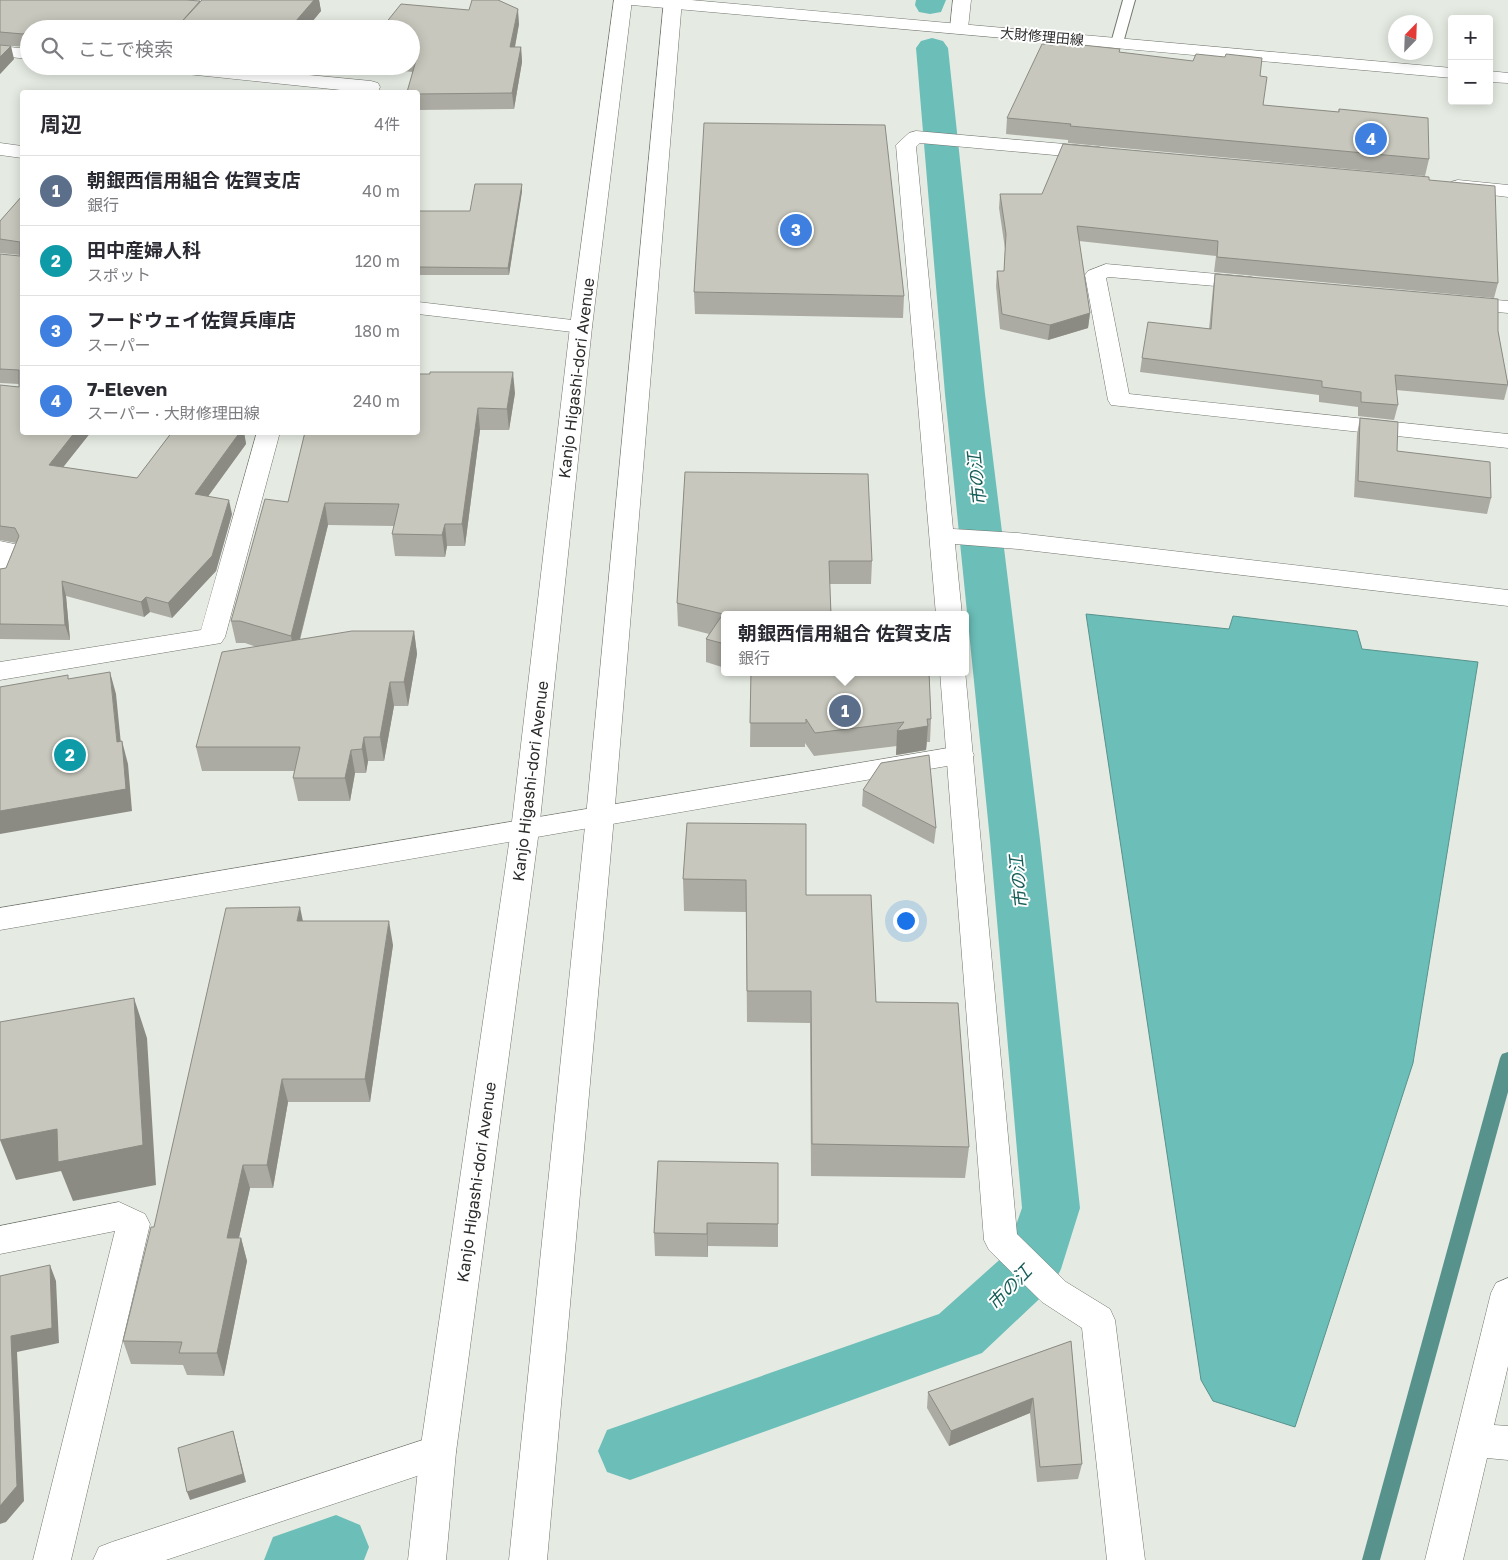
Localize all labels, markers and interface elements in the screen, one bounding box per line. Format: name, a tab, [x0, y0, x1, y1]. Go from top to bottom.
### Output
north arrow	[1388, 15, 1433, 60]
map controls	[1448, 15, 1493, 105]
button: +	[1448, 15, 1493, 60]
search box	[20, 20, 420, 75]
street label: 大財修理田線	[999, 24, 1085, 48]
icon: search	[38, 34, 66, 62]
text: ここで検索	[78, 37, 173, 60]
button: −	[1448, 60, 1493, 105]
text: 周辺	[40, 111, 82, 137]
text: 4件	[374, 114, 400, 134]
pin: 4	[1355, 120, 1387, 158]
text: 朝銀西信用組合 佐賀支店	[87, 168, 301, 191]
text: 1	[52, 181, 60, 201]
text: 40 m	[362, 181, 400, 201]
text: 銀行	[87, 195, 119, 215]
pin: 3	[780, 211, 812, 249]
text: 田中産婦人科	[87, 238, 201, 261]
text: 2	[51, 251, 61, 271]
text: 120 m	[355, 251, 400, 271]
text: スポット	[87, 265, 151, 285]
street label: Kanjo Higashi-dori Avenue	[554, 276, 598, 480]
text: フードウェイ佐賀兵庫店	[87, 308, 296, 331]
text: 3	[51, 321, 61, 341]
text: 180 m	[354, 321, 400, 341]
text: スーパー	[87, 335, 151, 355]
text: 7-Eleven	[87, 377, 167, 400]
text: 4	[51, 391, 61, 411]
text: 240 m	[353, 391, 400, 411]
text: スーパー · 大財修理田線	[87, 403, 260, 423]
water label: 市の江	[962, 449, 990, 507]
popup	[721, 611, 969, 676]
text: 朝銀西信用組合 佐賀支店	[738, 621, 952, 644]
text: 銀行	[738, 648, 770, 668]
street label: Kanjo Higashi-dori Avenue	[508, 679, 552, 883]
pin: 1	[829, 692, 861, 730]
pin: 2	[54, 736, 86, 774]
water label: 市の江	[1004, 852, 1032, 910]
your location	[893, 908, 919, 934]
street label: Kanjo Higashi-dori Avenue	[452, 1081, 500, 1283]
water label: 市の江	[982, 1258, 1037, 1314]

